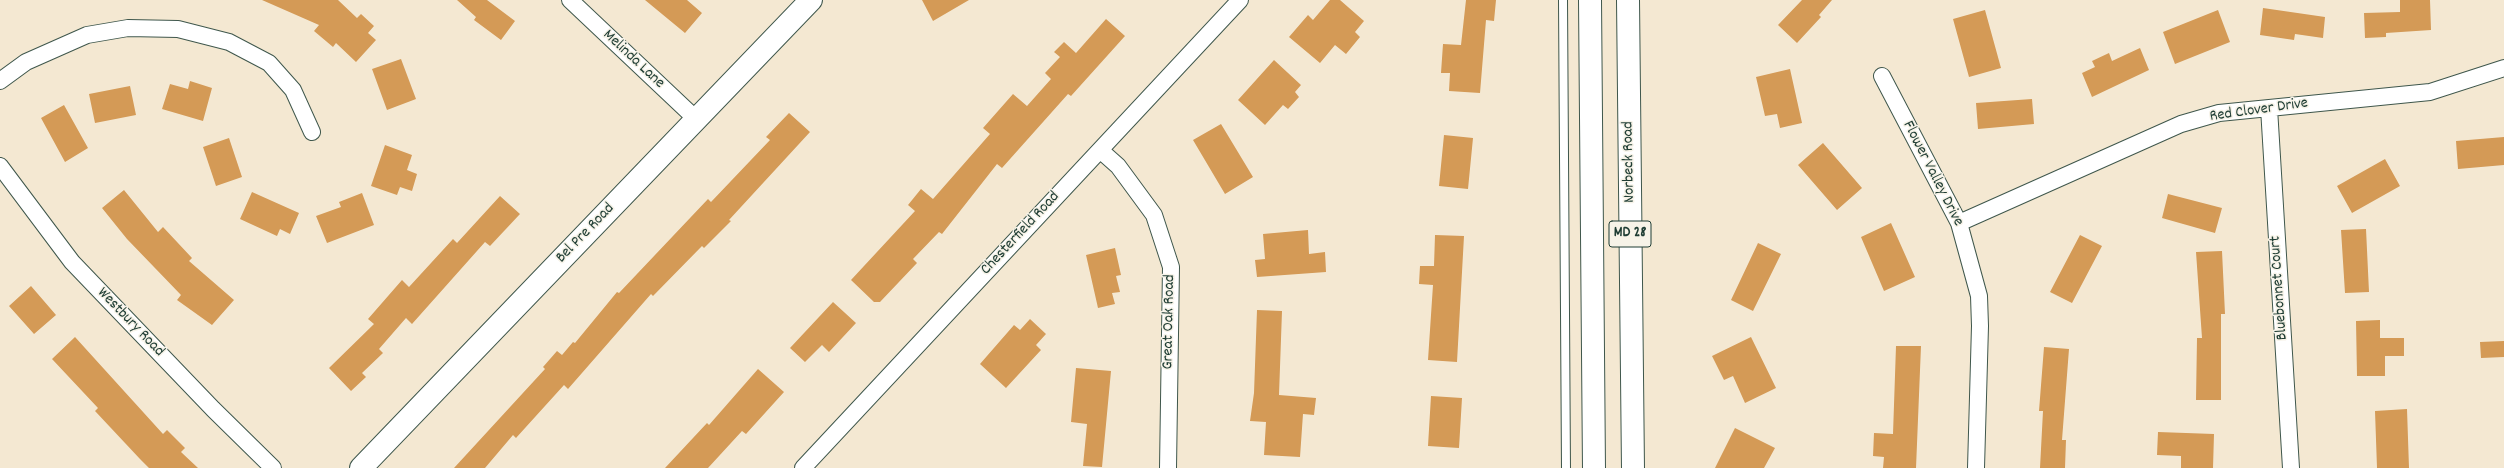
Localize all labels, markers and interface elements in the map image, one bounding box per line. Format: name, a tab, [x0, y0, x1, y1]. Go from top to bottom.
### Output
street label: Melinda Lane	[598, 26, 668, 94]
street label: Red Clover Drive	[2209, 95, 2309, 127]
street label: Flower Valley Drive	[1897, 118, 1967, 230]
street label: Norbeck Road	[1620, 121, 1640, 203]
street label: Chesterfield Road	[977, 188, 1065, 280]
street label: Bel Pre Road	[553, 200, 619, 268]
road number: MD 28	[1609, 221, 1651, 247]
street label: Bluebonnet Court	[2267, 235, 2293, 341]
street label: Great Oak Road	[1160, 274, 1180, 370]
street label: Westbury Road	[92, 284, 168, 362]

